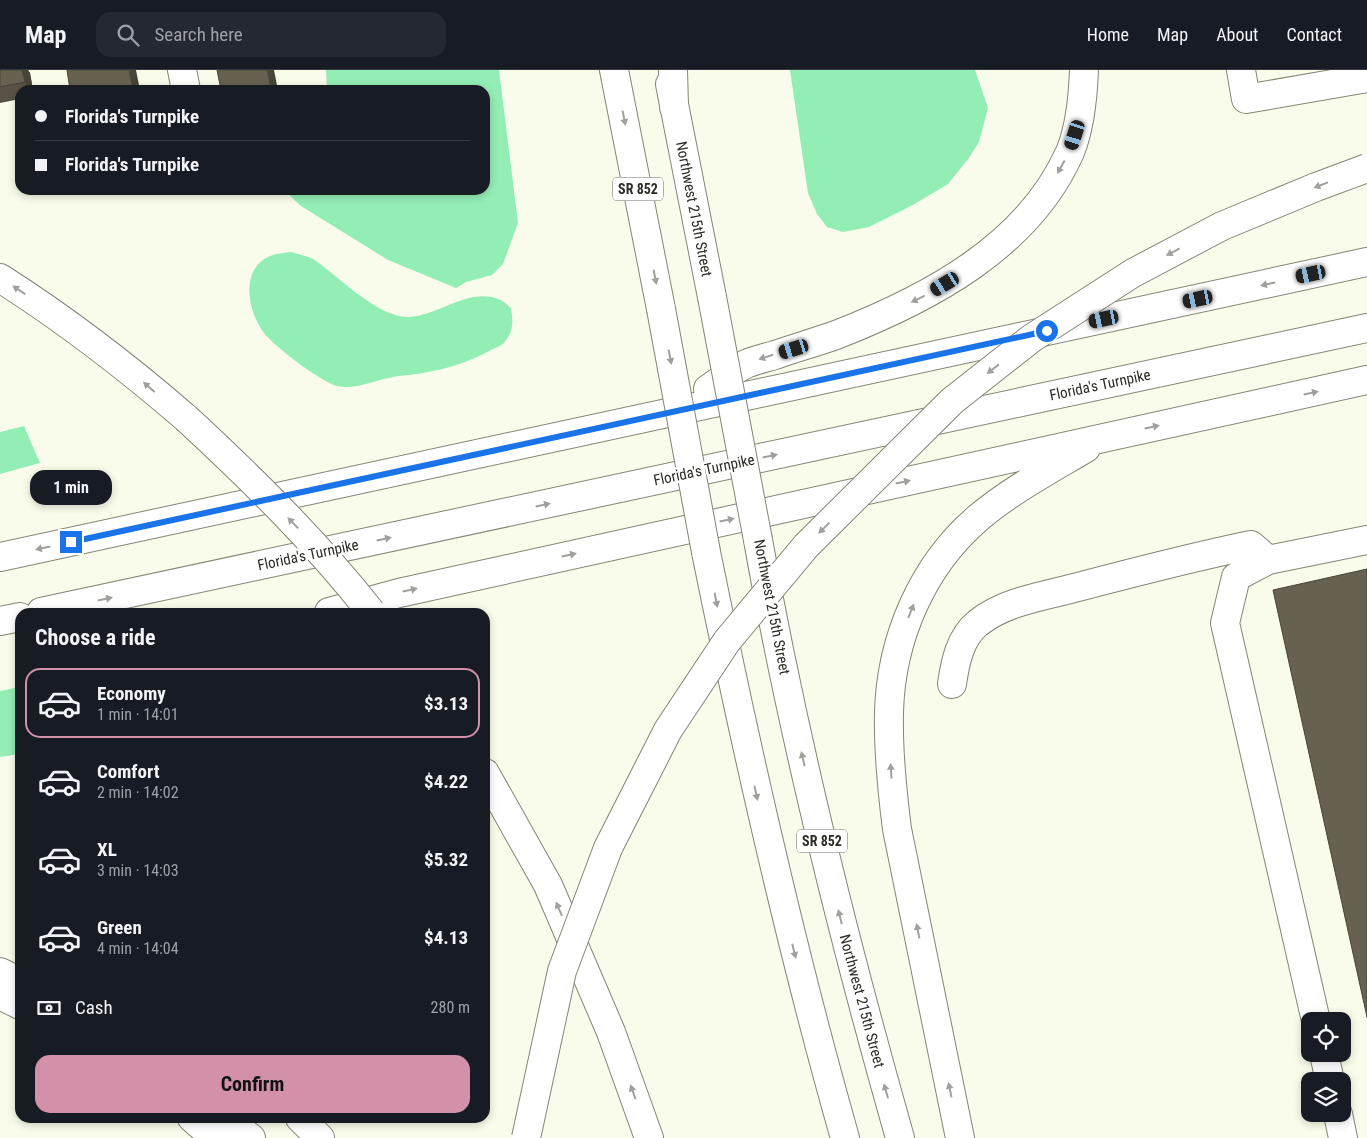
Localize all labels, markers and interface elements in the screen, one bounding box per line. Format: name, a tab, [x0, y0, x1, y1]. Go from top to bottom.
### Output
search box	[96, 12, 446, 57]
text: Map	[25, 21, 66, 49]
icon: search	[114, 21, 142, 49]
text: Search here	[154, 23, 243, 46]
text: Home	[1087, 24, 1129, 45]
text: Map	[1157, 24, 1188, 45]
text: About	[1216, 24, 1258, 45]
text: Contact	[1286, 24, 1342, 45]
text: Florida's Turnpike	[65, 105, 199, 128]
one-way arrow	[620, 110, 628, 126]
car	[1063, 118, 1086, 152]
street label: Northwest 215th Street	[672, 140, 716, 278]
text: Florida's Turnpike	[65, 153, 199, 176]
one-way arrow	[1057, 161, 1066, 174]
road number: SR 852	[613, 178, 663, 200]
one-way arrow	[1313, 181, 1328, 189]
one-way arrow	[1166, 248, 1180, 256]
car	[1294, 264, 1327, 284]
one-way arrow	[651, 270, 659, 286]
car	[928, 270, 961, 298]
one-way arrow	[1260, 280, 1276, 288]
one-way arrow	[12, 285, 25, 295]
car	[1181, 289, 1214, 309]
one-way arrow	[911, 295, 925, 303]
car	[1087, 309, 1120, 329]
route start	[1036, 320, 1058, 342]
car	[777, 337, 810, 361]
one-way arrow	[666, 349, 674, 365]
one-way arrow	[759, 354, 774, 362]
one-way arrow	[987, 363, 1000, 374]
street label: Florida's Turnpike	[1048, 365, 1152, 405]
one-way arrow	[143, 381, 156, 392]
one-way arrow	[1303, 388, 1319, 396]
one-way arrow	[1144, 423, 1159, 431]
street label: Florida's Turnpike	[652, 450, 756, 490]
one-way arrow	[763, 452, 778, 460]
callout: 1 min	[30, 470, 112, 504]
one-way arrow	[896, 477, 912, 485]
text: 1 min	[53, 478, 89, 497]
one-way arrow	[535, 501, 551, 509]
one-way arrow	[720, 516, 735, 524]
one-way arrow	[288, 517, 300, 529]
one-way arrow	[818, 522, 830, 534]
route end	[60, 531, 82, 553]
street label: Florida's Turnpike	[256, 535, 360, 575]
one-way arrow	[377, 535, 392, 543]
street label: Northwest 215th Street	[750, 538, 794, 676]
one-way arrow	[35, 544, 50, 552]
one-way arrow	[561, 551, 576, 559]
one-way arrow	[402, 586, 417, 594]
one-way arrow	[712, 592, 720, 607]
one-way arrow	[98, 594, 114, 602]
one-way arrow	[908, 604, 915, 619]
text: Choose a ride	[35, 625, 156, 650]
icon: car	[37, 681, 82, 726]
text: Economy	[97, 682, 166, 705]
text: $3.13	[424, 692, 468, 715]
text: 1 min · 14:01	[97, 705, 179, 724]
one-way arrow	[799, 751, 807, 766]
icon: car	[37, 759, 82, 804]
text: Comfort	[97, 760, 160, 783]
one-way arrow	[886, 763, 894, 779]
text: $4.22	[424, 770, 468, 793]
text: 2 min · 14:02	[97, 783, 179, 802]
one-way arrow	[752, 785, 760, 800]
road number: SR 852	[797, 829, 847, 852]
icon: car	[37, 837, 82, 882]
text: XL	[97, 838, 117, 861]
text: $5.32	[424, 848, 468, 871]
text: 3 min · 14:03	[97, 861, 179, 880]
one-way arrow	[554, 902, 562, 916]
one-way arrow	[836, 910, 844, 925]
icon: car	[37, 915, 82, 960]
text: Green	[97, 916, 142, 939]
one-way arrow	[914, 923, 922, 939]
text: $4.13	[424, 926, 468, 949]
street label: Northwest 215th Street	[836, 932, 888, 1070]
text: 4 min · 14:04	[97, 939, 179, 958]
one-way arrow	[790, 943, 798, 958]
icon: cash	[35, 994, 63, 1022]
text: Cash	[75, 996, 113, 1019]
text: 280 m	[431, 998, 470, 1017]
map controls	[1301, 1012, 1351, 1122]
button: locate	[1301, 1012, 1351, 1062]
button: Confirm	[35, 1055, 470, 1113]
button: layers	[1301, 1072, 1351, 1122]
one-way arrow	[946, 1082, 954, 1098]
one-way arrow	[882, 1083, 890, 1098]
one-way arrow	[629, 1084, 637, 1099]

